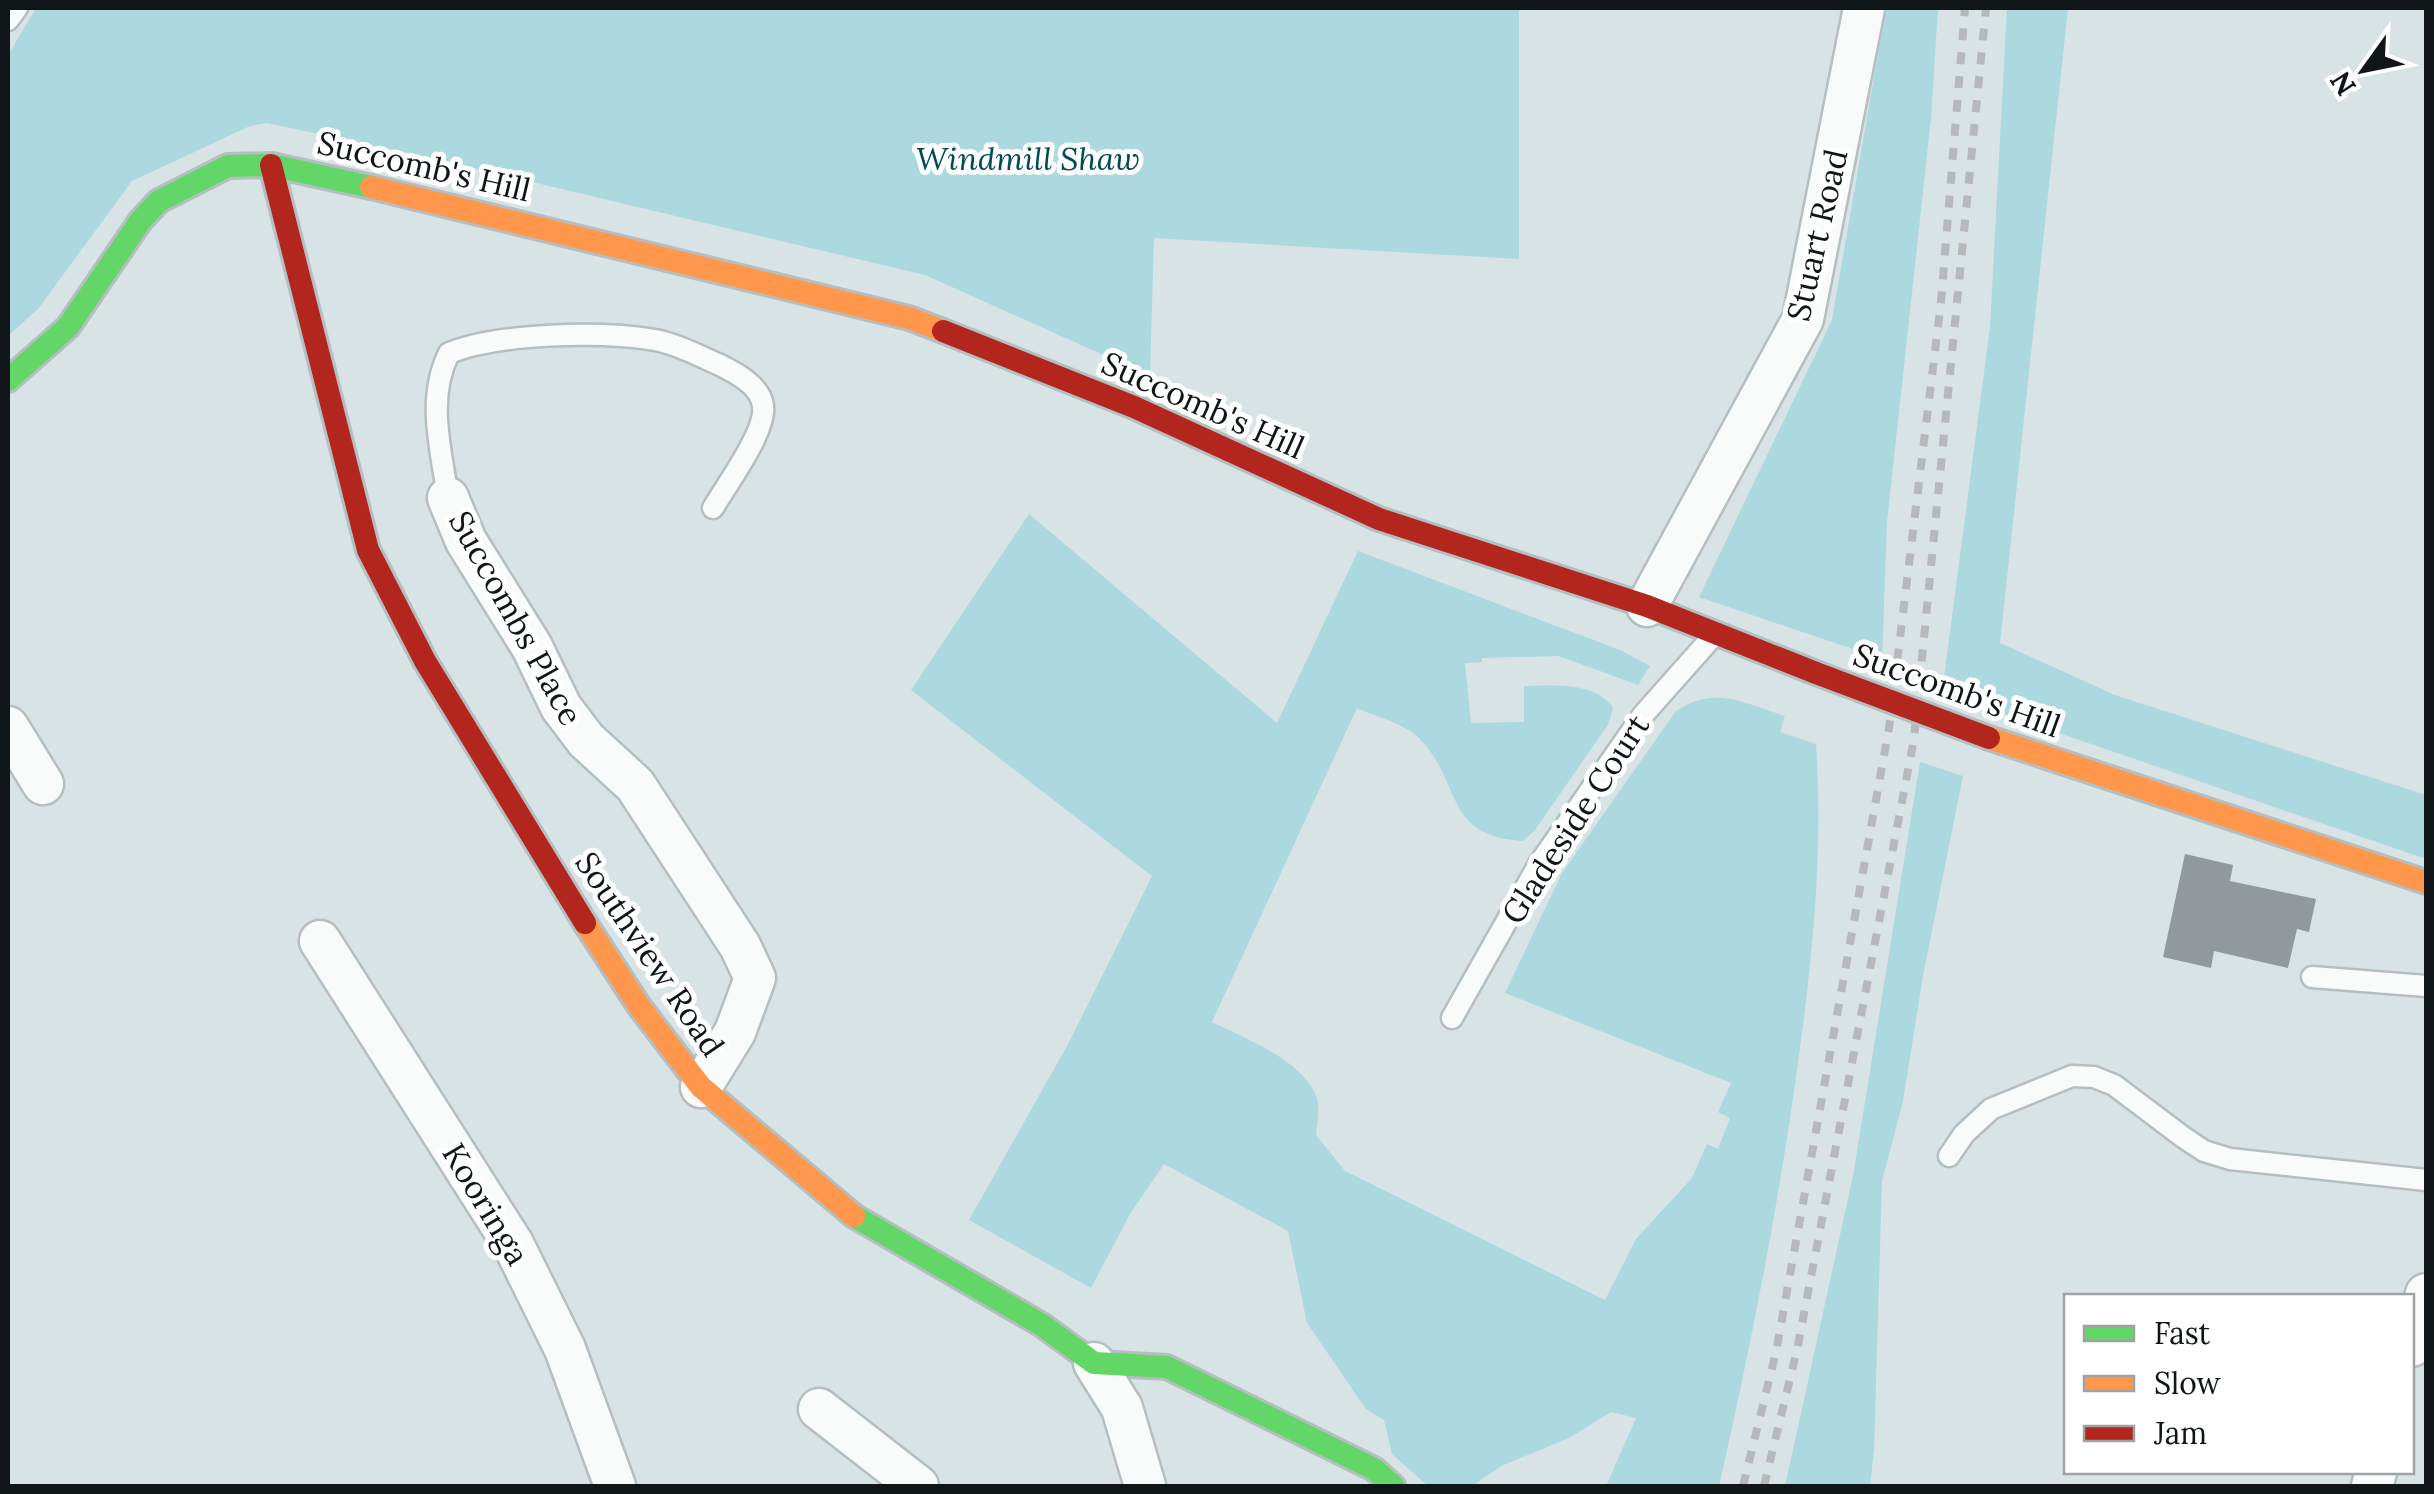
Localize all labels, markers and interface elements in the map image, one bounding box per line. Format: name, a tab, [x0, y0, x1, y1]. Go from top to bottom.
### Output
north arrow	[2314, 20, 2414, 120]
text: N	[2322, 65, 2364, 103]
street label: Succomb's Hill	[314, 122, 534, 210]
park label: Windmill Shaw	[916, 138, 1140, 179]
street label: Stuart Road	[1777, 145, 1857, 325]
street label: Succomb's Hill	[1095, 342, 1311, 468]
street label: Succombs Place	[440, 504, 592, 732]
street label: Succomb's Hill	[1848, 634, 2066, 746]
street label: Gladeside Court	[1492, 706, 1658, 931]
street label: Southview Road	[566, 844, 734, 1064]
street label: Kooringa	[434, 1135, 538, 1273]
legend	[2064, 1294, 2414, 1474]
text: Fast	[2154, 1314, 2211, 1352]
text: Slow	[2154, 1364, 2220, 1402]
text: Jam	[2153, 1414, 2207, 1452]

